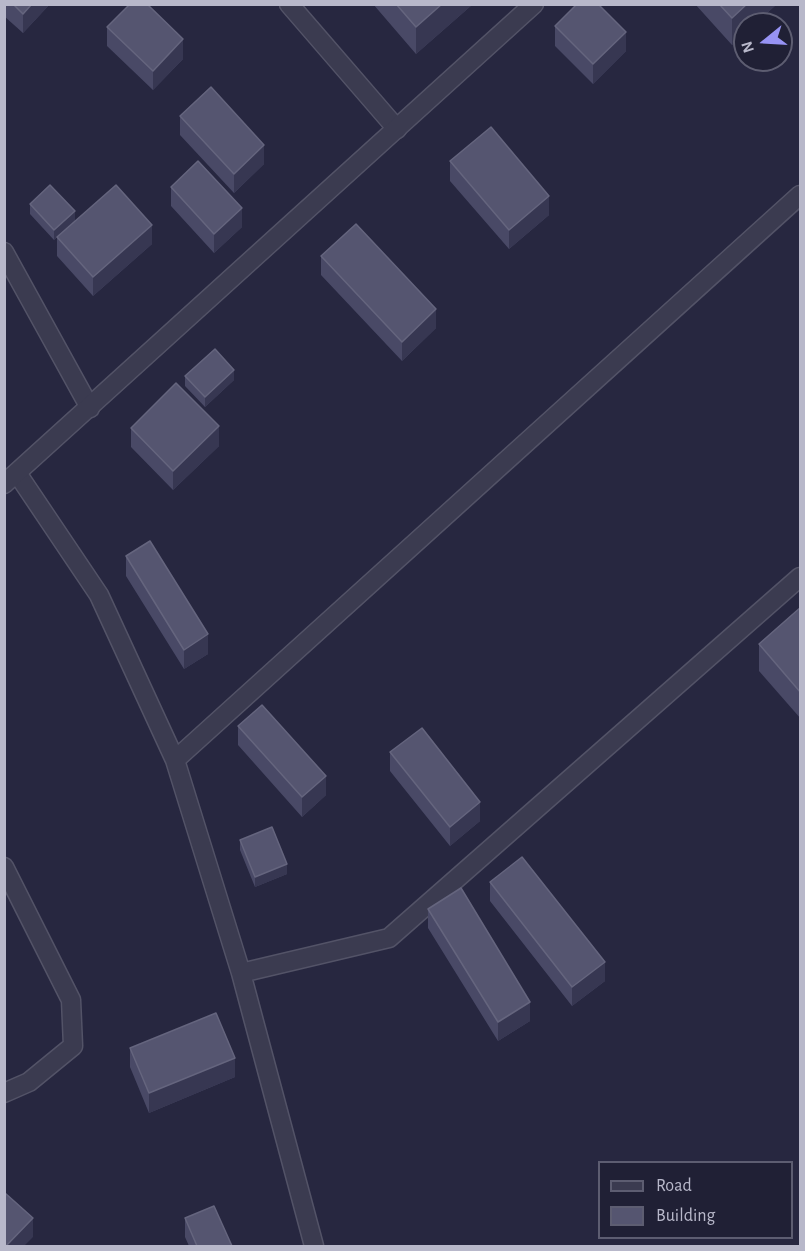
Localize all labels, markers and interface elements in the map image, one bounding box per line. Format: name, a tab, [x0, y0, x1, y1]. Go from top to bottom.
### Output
north arrow	[733, 12, 793, 72]
text: N	[738, 39, 757, 55]
legend	[598, 1161, 793, 1239]
text: Road	[656, 1177, 692, 1195]
text: Building	[656, 1207, 715, 1225]

